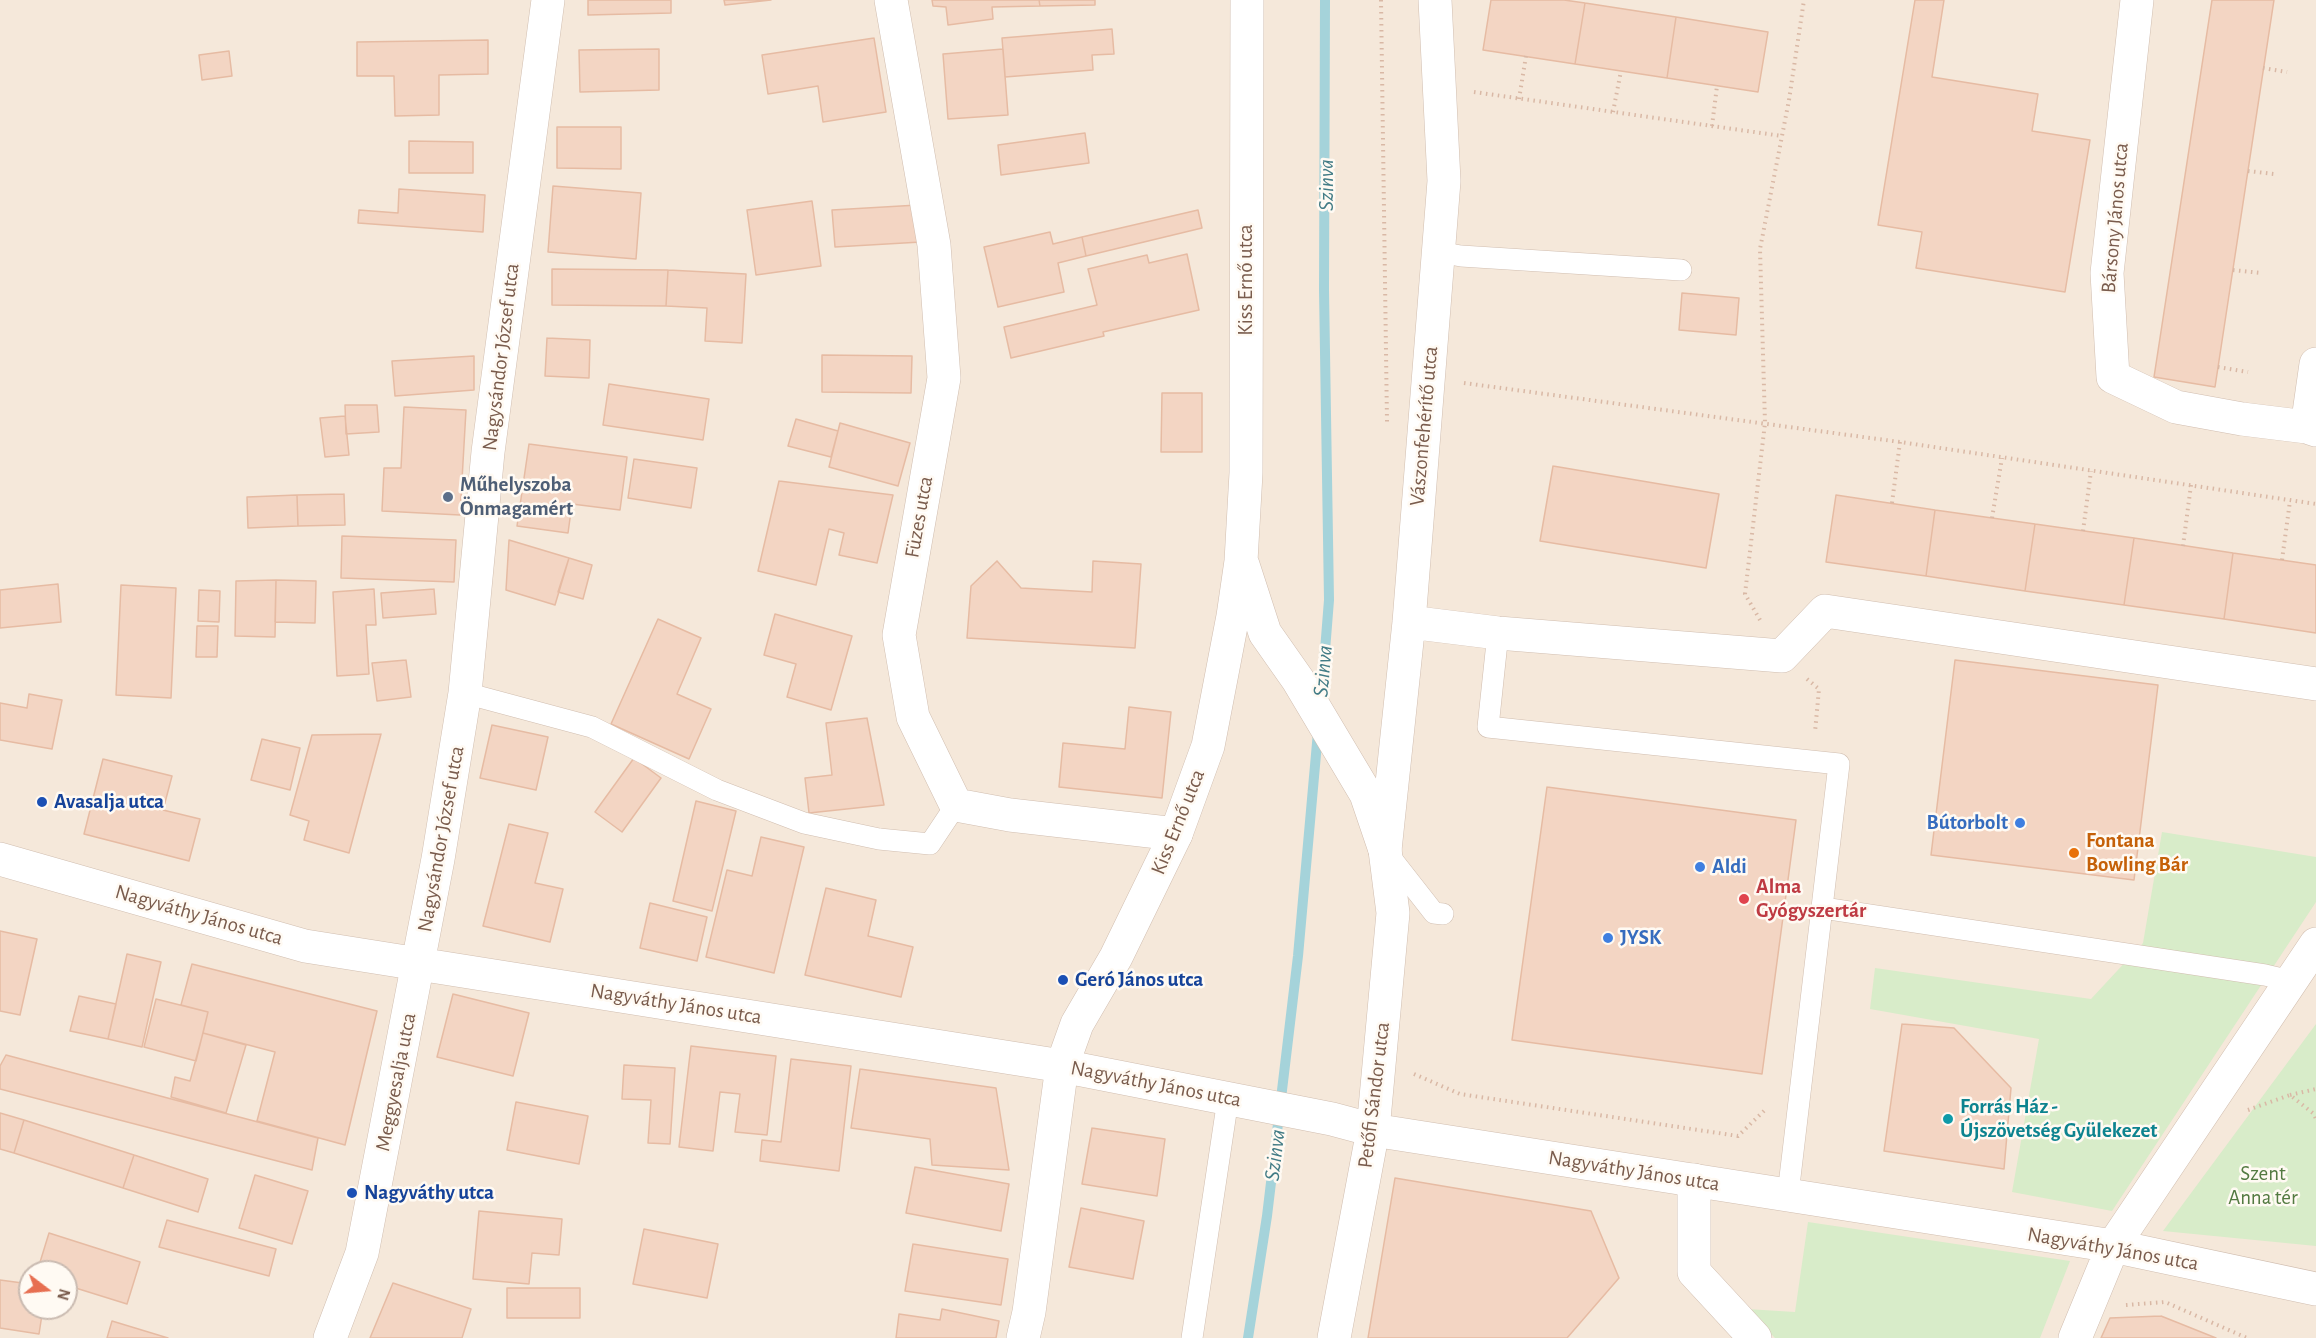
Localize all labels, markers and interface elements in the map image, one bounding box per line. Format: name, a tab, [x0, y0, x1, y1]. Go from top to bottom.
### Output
street label: Bársony János utca	[2096, 142, 2134, 294]
water label: Szinva	[1313, 159, 1339, 211]
street label: Kiss Ernő utca	[1233, 224, 1259, 336]
street label: Nagysándor József utca	[477, 262, 525, 452]
street label: Vászonfehérítő utca	[1404, 345, 1444, 507]
place label: Műhelyszoba Önmagamért	[460, 472, 573, 522]
street label: Füzes utca	[899, 474, 939, 560]
marker: Műhelyszoba Önmagamért	[441, 490, 455, 504]
water label: Szinva	[1308, 644, 1338, 698]
street label: Nagysándor József utca	[412, 744, 470, 934]
street label: Kiss Ernő utca	[1145, 766, 1211, 878]
place label: Avasalja utca	[54, 789, 164, 815]
marker: Avasalja utca	[35, 795, 49, 809]
place label: Bútorbolt	[1927, 810, 2008, 836]
marker: Bútorbolt	[2013, 816, 2027, 830]
place label: Fontana Bowling Bár	[2086, 828, 2188, 878]
marker: Fontana Bowling Bár	[2067, 846, 2081, 860]
place label: Aldi	[1712, 854, 1747, 880]
marker: Aldi	[1693, 860, 1707, 874]
place label: Alma Gyógyszertár	[1756, 874, 1866, 924]
street label: Nagyváthy János utca	[112, 879, 286, 951]
marker: Alma Gyógyszertár	[1737, 892, 1751, 906]
place label: JYSK	[1620, 925, 1661, 951]
marker: JYSK	[1601, 931, 1615, 945]
place label: Geró János utca	[1075, 967, 1203, 993]
marker: Geró János utca	[1056, 973, 1070, 987]
street label: Nagyváthy János utca	[588, 978, 764, 1030]
street label: Meggyesalja utca	[370, 1011, 422, 1153]
street label: Petőfi Sándor utca	[1353, 1021, 1395, 1169]
street label: Nagyváthy János utca	[1069, 1055, 1243, 1113]
place label: Forrás Ház - Újszövetség Gyülekezet	[1960, 1094, 2157, 1144]
marker: Forrás Ház - Újszövetség Gyülekezet	[1941, 1112, 1955, 1126]
water label: Szinva	[1259, 1128, 1291, 1182]
street label: Nagyváthy János utca	[1546, 1145, 1722, 1197]
park label: Szent Anna tér	[2228, 1161, 2298, 1211]
place label: Nagyváthy utca	[364, 1180, 494, 1206]
marker: Nagyváthy utca	[345, 1186, 359, 1200]
street label: Nagyváthy János utca	[2025, 1222, 2201, 1276]
north arrow	[18, 1260, 78, 1320]
text: N	[54, 1287, 73, 1302]

